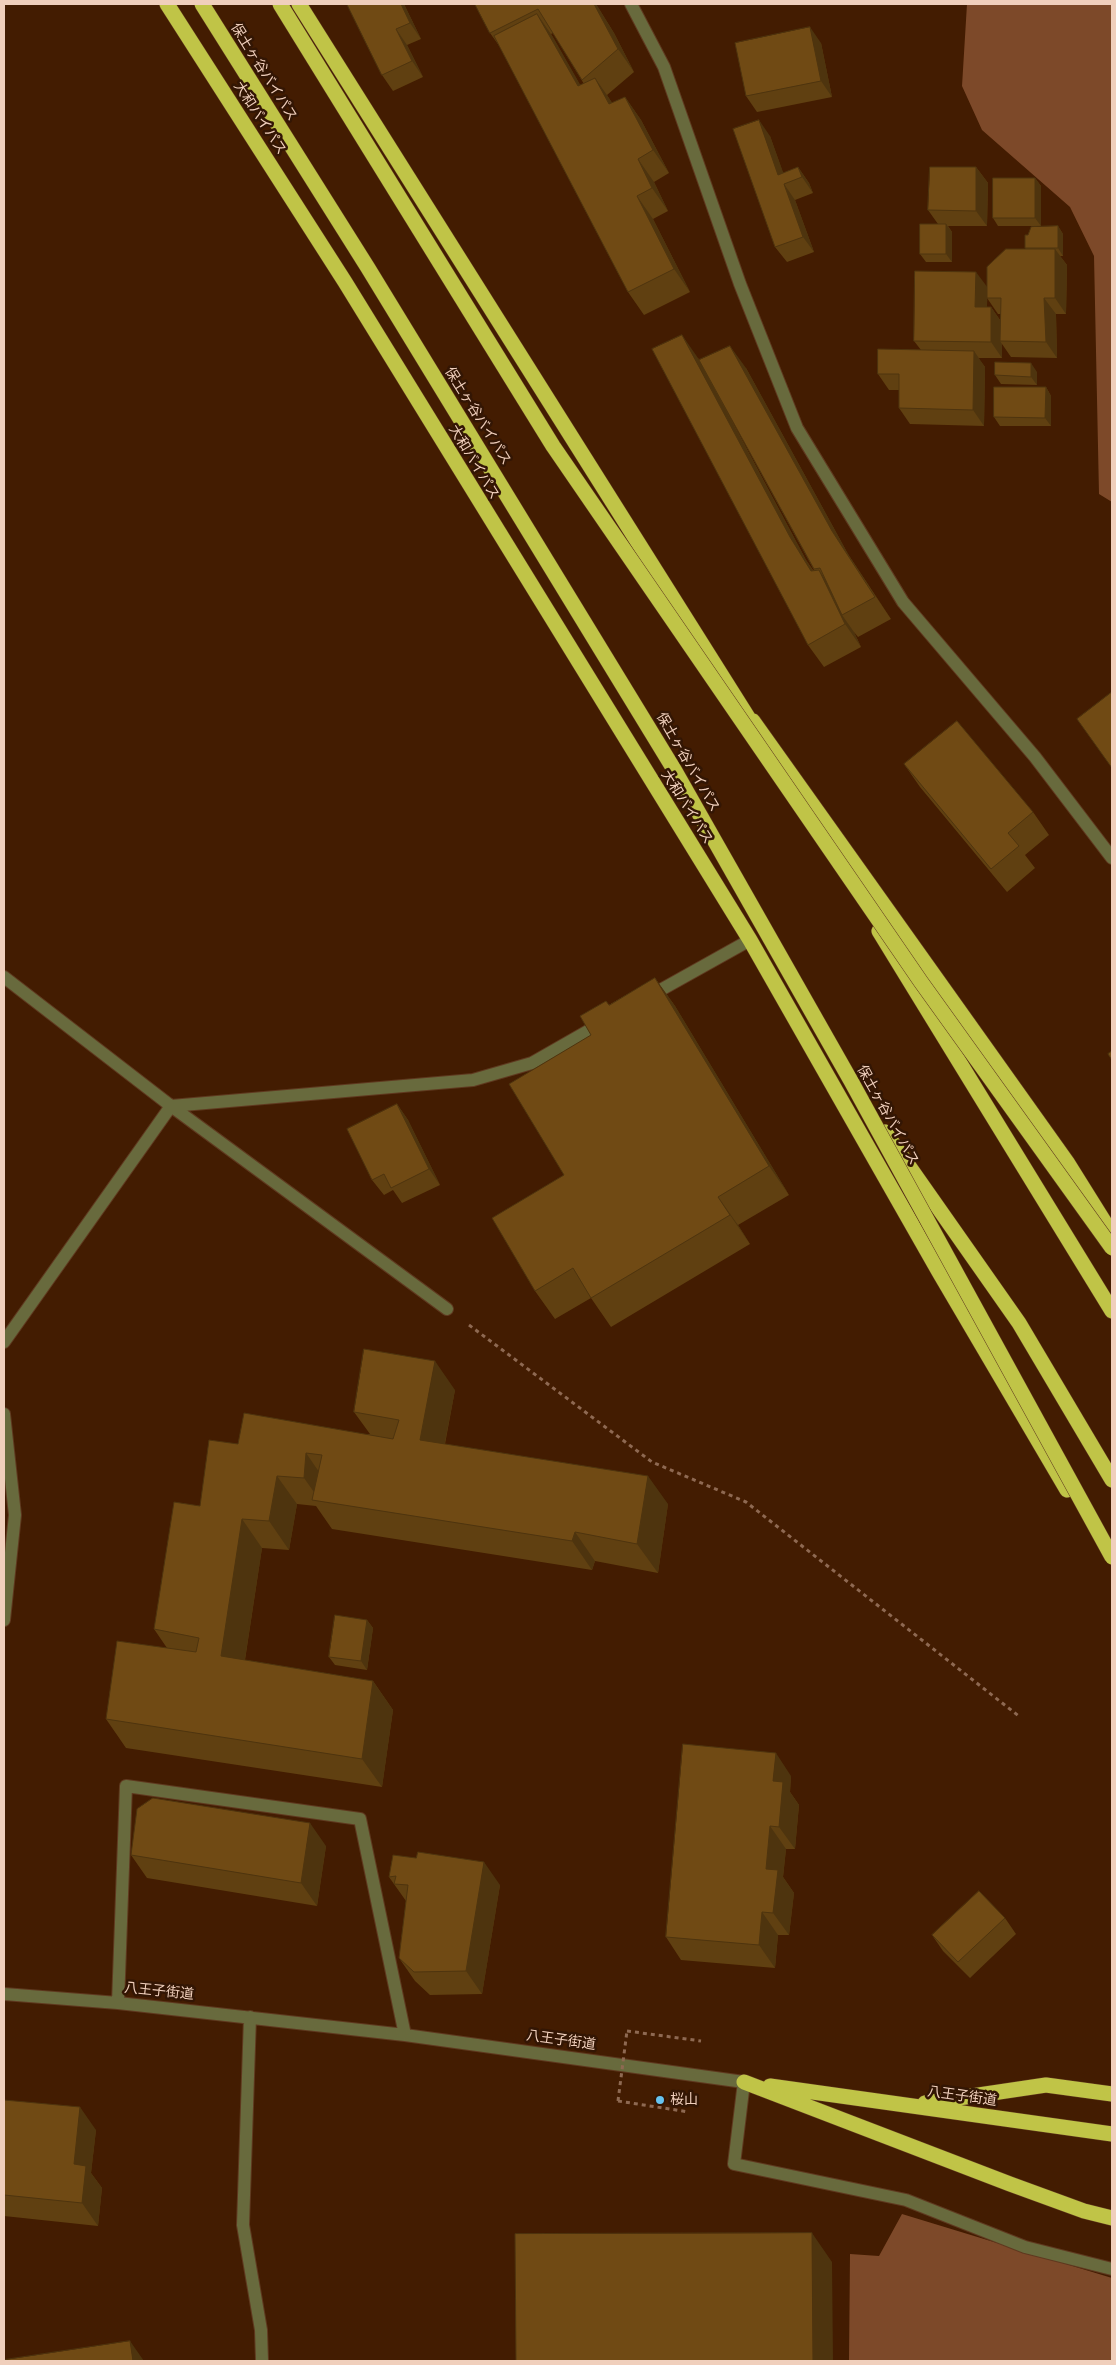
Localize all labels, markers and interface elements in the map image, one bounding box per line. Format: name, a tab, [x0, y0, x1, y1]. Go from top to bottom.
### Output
street label: 保土ヶ谷バイパス	[227, 20, 301, 124]
street label: 大和バイパス	[230, 78, 290, 158]
street label: 保土ヶ谷バイパス	[441, 364, 515, 468]
street label: 大和バイパス	[445, 422, 503, 502]
street label: 保土ヶ谷バイパス	[653, 709, 723, 815]
street label: 大和バイパス	[658, 767, 716, 847]
street label: 保土ヶ谷バイパス	[854, 1062, 922, 1168]
street label: 八王子街道	[123, 1979, 195, 2003]
street label: 八王子街道	[525, 2027, 597, 2053]
street label: 八王子街道	[926, 2083, 998, 2109]
place label: 桜山	[670, 2092, 698, 2108]
marker: 桜山	[654, 2094, 666, 2106]

